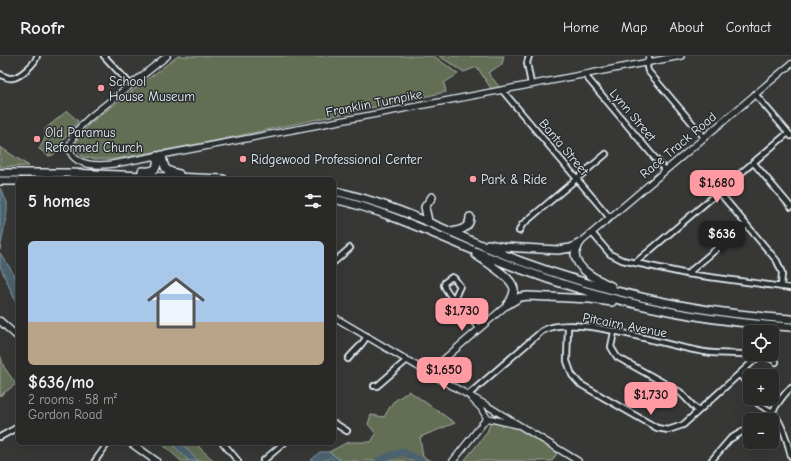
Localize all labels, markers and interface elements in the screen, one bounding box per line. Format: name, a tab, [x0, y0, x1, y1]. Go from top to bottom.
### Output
text: Roofr	[20, 17, 64, 39]
text: Home	[563, 19, 599, 36]
text: Map	[621, 19, 647, 36]
text: About	[669, 19, 704, 36]
text: Contact	[726, 19, 771, 36]
place label: School House Museum	[109, 74, 195, 104]
marker: School House Museum	[96, 83, 106, 93]
street label: Franklin Turnpike	[324, 86, 424, 120]
street label: Lynn Street	[607, 86, 660, 145]
street label: Race Track Road	[637, 109, 719, 181]
street label: Banta Street	[536, 116, 593, 179]
place label: Old Paramus Reformed Church	[45, 125, 143, 155]
marker: Old Paramus Reformed Church	[32, 134, 42, 144]
place label: Ridgewood Professional Center	[251, 152, 423, 167]
marker: Ridgewood Professional Center	[238, 154, 248, 164]
pin: $1,680	[684, 170, 750, 204]
place label: Park & Ride	[481, 172, 548, 187]
marker: Park & Ride	[468, 174, 478, 184]
text: $1,680	[699, 175, 735, 190]
icon: filters	[302, 190, 324, 212]
text: 5 homes	[28, 192, 90, 211]
pin: $636	[698, 221, 746, 255]
text: $636	[708, 226, 736, 241]
icon: home	[140, 267, 212, 339]
pin: $1,730	[429, 298, 495, 332]
text: $1,730	[444, 303, 480, 318]
street label: Pitcairn Avenue	[581, 309, 669, 341]
map controls	[743, 325, 779, 449]
button: locate	[743, 325, 779, 361]
pin: $1,650	[411, 357, 477, 391]
text: $1,650	[426, 362, 462, 377]
button: +	[743, 369, 779, 405]
text: $636/mo	[28, 373, 94, 392]
pin: $1,730	[618, 382, 684, 416]
text: $1,730	[633, 387, 669, 402]
text: 2 rooms · 58 m²	[28, 392, 117, 407]
text: Gordon Road	[28, 407, 102, 422]
button: −	[743, 413, 779, 449]

